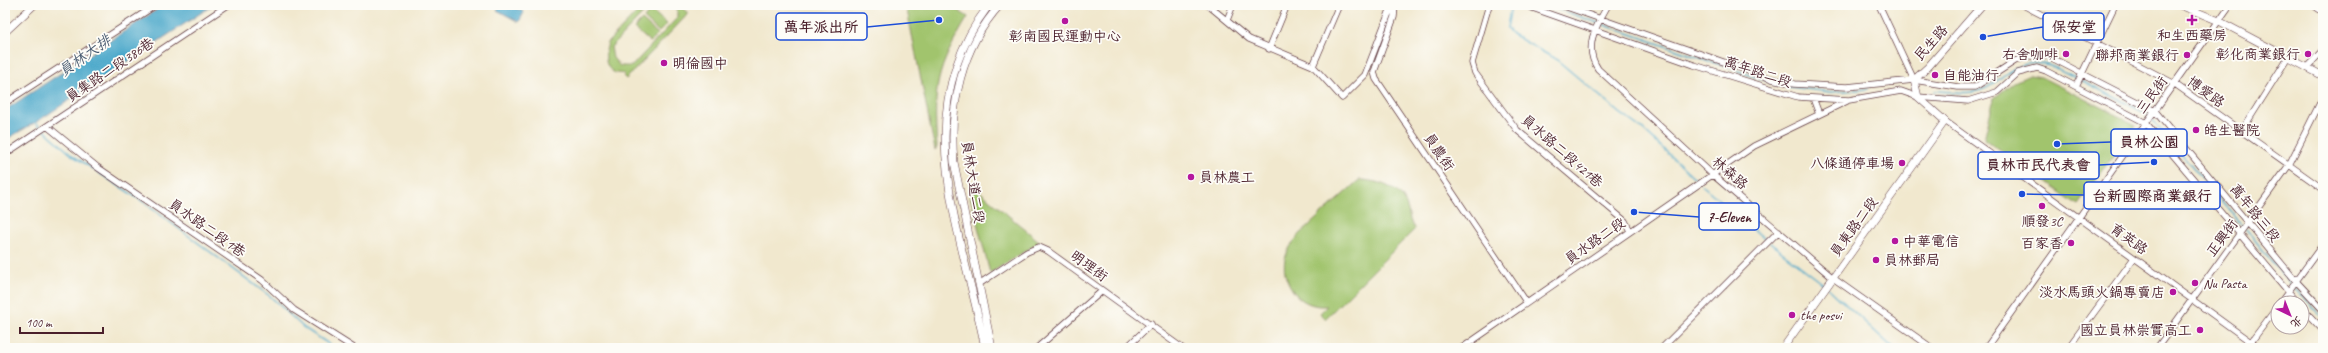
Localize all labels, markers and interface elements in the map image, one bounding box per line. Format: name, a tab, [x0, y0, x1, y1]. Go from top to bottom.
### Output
callout: 萬年派出所	[776, 13, 867, 40]
callout: 保安堂	[2043, 13, 2104, 40]
marker: 和生西藥房	[2187, 15, 2197, 25]
marker: 彰南國民運動中心	[1060, 16, 1070, 26]
text: 萬年派出所	[783, 18, 859, 37]
text: 保安堂	[2051, 18, 2097, 37]
street label: 民生路	[1911, 22, 1951, 64]
place label: 和生西藥房	[2157, 27, 2227, 44]
place label: 彰南國民運動中心	[1009, 28, 1121, 45]
water label: 員林大排	[55, 30, 117, 81]
street label: 員集路二段386巷	[63, 34, 158, 106]
place label: 右舍咖啡	[2002, 46, 2058, 63]
place label: 彰化商業銀行	[2216, 46, 2300, 63]
place label: 聯邦商業銀行	[2095, 47, 2179, 64]
marker: 右舍咖啡	[2061, 49, 2071, 59]
marker: 彰化商業銀行	[2303, 49, 2313, 59]
marker: 聯邦商業銀行	[2182, 50, 2192, 60]
street label: 萬年路二段	[1722, 53, 1794, 91]
place label: 明倫國中	[672, 55, 728, 72]
marker: 明倫國中	[659, 58, 669, 68]
place label: 自能油行	[1943, 67, 1999, 84]
marker: 自能油行	[1930, 70, 1940, 80]
street label: 三民街	[2133, 73, 2171, 117]
street label: 博愛路	[2184, 73, 2228, 111]
street label: 員水路二段421巷	[1518, 111, 1607, 192]
place label: 皓生醫院	[2204, 122, 2260, 139]
marker: 皓生醫院	[2191, 125, 2201, 135]
callout: 員林公園	[2111, 129, 2187, 156]
street label: 員農街	[1420, 130, 1458, 174]
text: 員林公園	[2119, 133, 2179, 152]
street label: 員林大道二段	[958, 139, 988, 225]
callout: 員林市民代表會	[1978, 152, 2099, 179]
street label: 林森路	[1709, 153, 1751, 193]
place label: 八條通停車場	[1810, 155, 1894, 172]
text: 員林市民代表會	[1985, 156, 2091, 175]
marker: 八條通停車場	[1897, 158, 1907, 168]
place label: 員林農工	[1199, 169, 1255, 186]
marker: 員林農工	[1186, 172, 1196, 182]
street label: 萬年路三段	[2226, 180, 2284, 246]
callout: 台新國際商業銀行	[2084, 182, 2220, 209]
text: 台新國際商業銀行	[2092, 187, 2212, 206]
street label: 員東路二段	[1827, 194, 1881, 260]
street label: 員水路二段1巷	[165, 195, 250, 261]
marker: 順發3C	[2037, 201, 2047, 211]
callout: 7-Eleven	[1699, 203, 1759, 230]
text: 7-Eleven	[1707, 208, 1752, 227]
place label: 順發3C	[2022, 213, 2064, 230]
street label: 員水路二段	[1561, 214, 1629, 268]
street label: 正興街	[2203, 216, 2241, 260]
street label: 育英路	[2107, 220, 2151, 258]
place label: 中華電信	[1903, 233, 1959, 250]
place label: 百家香	[2021, 235, 2063, 252]
marker: 中華電信	[1890, 236, 1900, 246]
marker: 百家香	[2066, 238, 2076, 248]
street label: 明理街	[1067, 247, 1111, 285]
place label: 員林郵局	[1884, 252, 1940, 269]
marker: 員林郵局	[1871, 255, 1881, 265]
place label: Nu Pasta	[2203, 275, 2248, 292]
marker: Nu Pasta	[2190, 278, 2200, 288]
place label: 淡水馬頭火鍋專賣店	[2039, 284, 2165, 301]
marker: 淡水馬頭火鍋專賣店	[2168, 287, 2178, 297]
north arrow	[2270, 295, 2310, 335]
place label: the posui	[1800, 307, 1844, 324]
scale bar	[20, 309, 103, 335]
marker: the posui	[1787, 310, 1797, 320]
text: 北	[2288, 313, 2306, 331]
text: 100 m	[26, 315, 53, 331]
place label: 國立員林崇實高工	[2080, 322, 2192, 339]
marker: 國立員林崇實高工	[2195, 325, 2205, 335]

